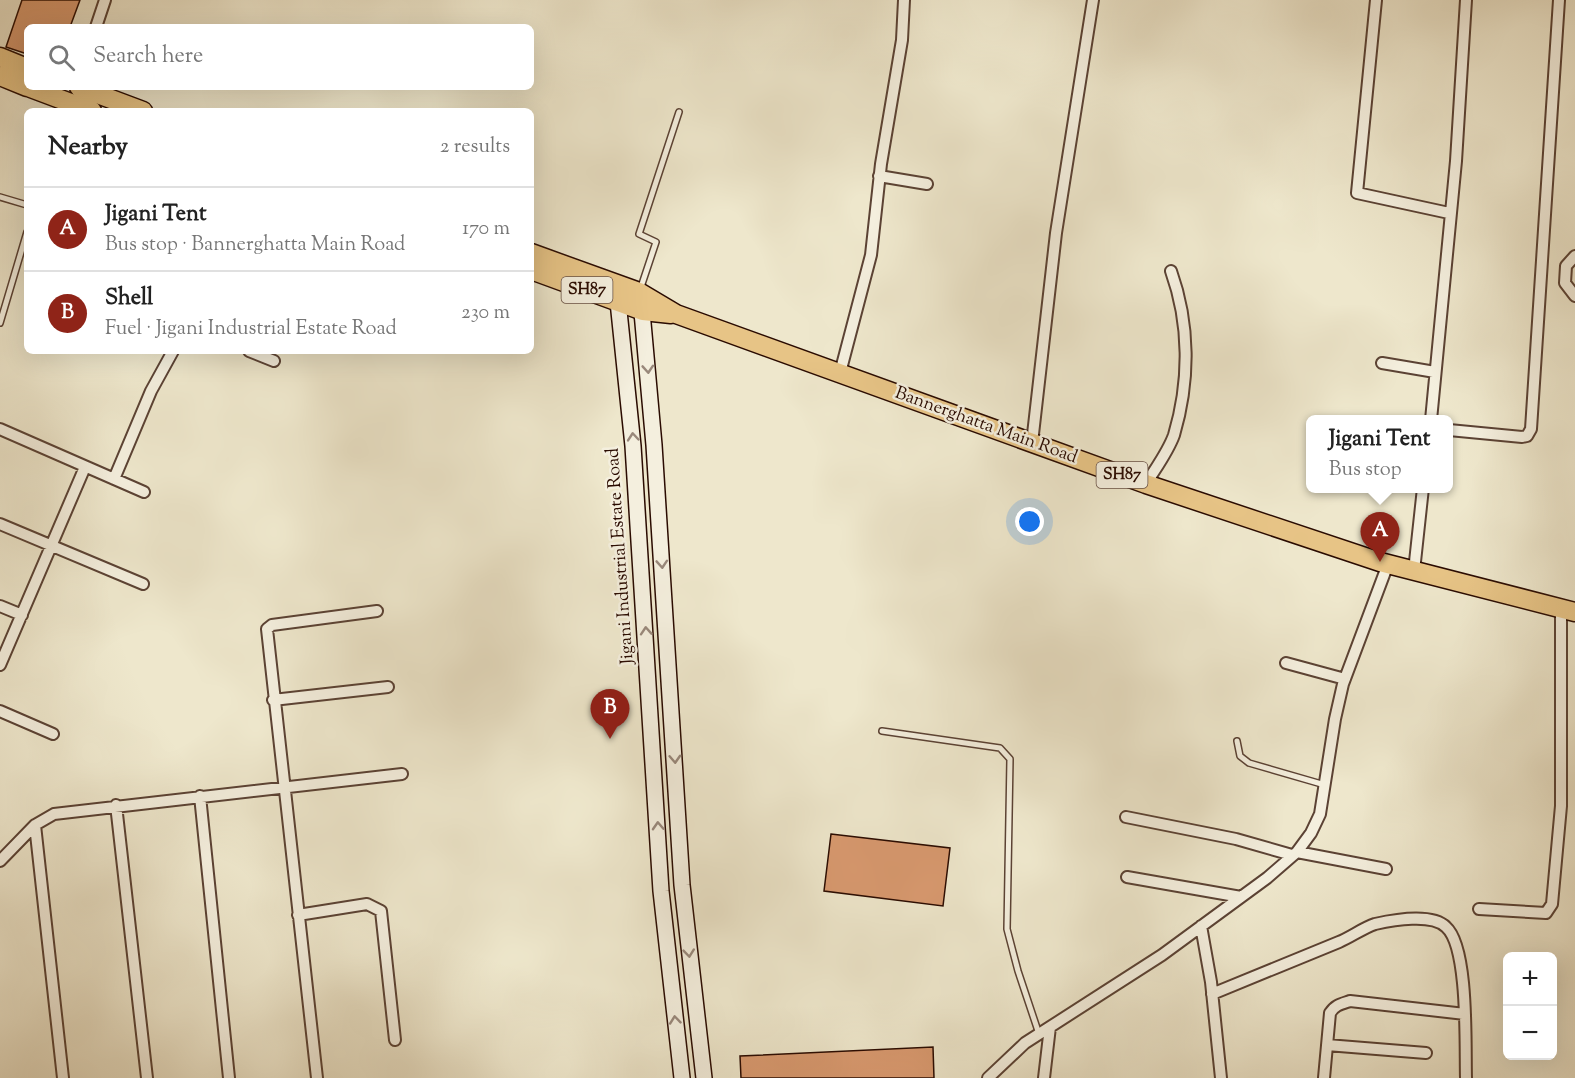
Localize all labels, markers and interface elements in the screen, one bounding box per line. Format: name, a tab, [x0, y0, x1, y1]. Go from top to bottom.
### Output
search box	[24, 24, 534, 90]
icon: search	[45, 41, 78, 74]
text: Search here	[93, 41, 203, 73]
text: Nearby	[48, 129, 128, 166]
text: 2 results	[440, 133, 510, 162]
text: Jigani Tent	[105, 199, 206, 231]
text: A	[59, 215, 76, 244]
text: 170 m	[462, 215, 510, 244]
text: Bus stop · Bannerghatta Main Road	[105, 231, 405, 260]
road number: SH87	[562, 277, 612, 303]
text: Shell	[105, 283, 153, 315]
text: B	[61, 299, 74, 328]
text: 230 m	[461, 299, 510, 328]
text: Fuel · Jigani Industrial Estate Road	[105, 315, 397, 344]
one-way arrow	[641, 365, 654, 374]
street label: Bannerghatta Main Road	[891, 381, 1081, 471]
popup	[1306, 415, 1453, 493]
text: Jigani Tent	[1329, 424, 1430, 456]
one-way arrow	[626, 432, 639, 441]
street label: Jigani Industrial Estate Road	[600, 447, 642, 666]
text: Bus stop	[1329, 456, 1402, 485]
road number: SH87	[1096, 462, 1148, 488]
your location	[1015, 507, 1044, 536]
pin: A	[1360, 512, 1400, 562]
one-way arrow	[655, 559, 668, 568]
one-way arrow	[640, 627, 653, 636]
pin: B	[590, 690, 630, 739]
one-way arrow	[668, 754, 681, 763]
one-way arrow	[651, 821, 664, 830]
one-way arrow	[683, 948, 695, 957]
map controls	[1503, 952, 1557, 1060]
button: +	[1503, 952, 1557, 1006]
button: −	[1503, 1006, 1557, 1060]
one-way arrow	[669, 1015, 682, 1024]

